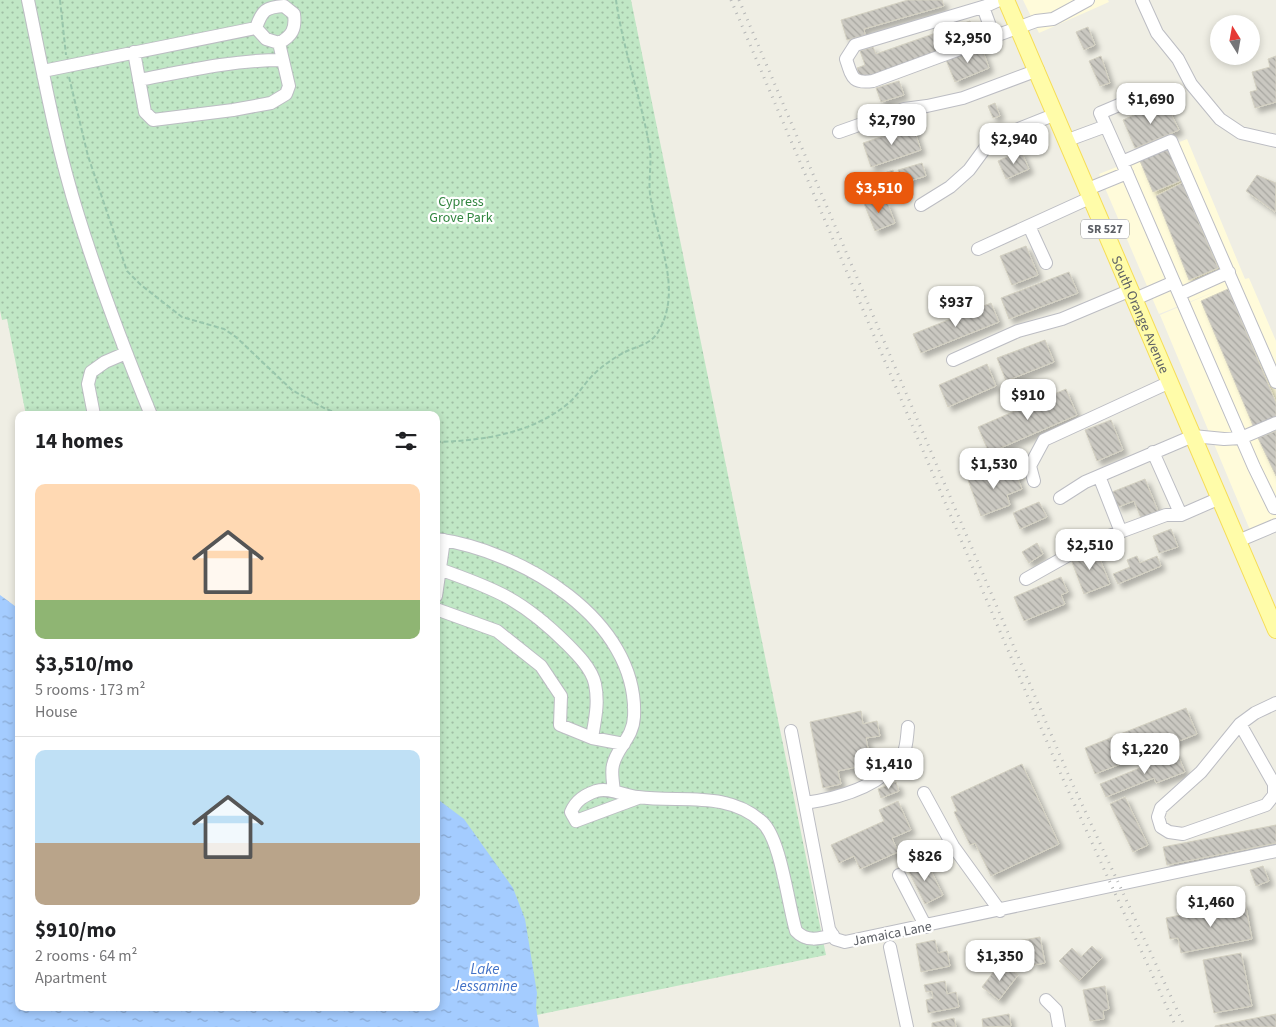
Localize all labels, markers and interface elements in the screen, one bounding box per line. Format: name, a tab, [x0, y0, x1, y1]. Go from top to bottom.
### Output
north arrow	[1210, 15, 1260, 65]
map controls	[1210, 15, 1260, 65]
pin: $2,950	[927, 22, 1009, 64]
text: $2,950	[944, 27, 992, 49]
pin: $1,690	[1110, 82, 1192, 125]
text: $1,690	[1127, 88, 1175, 110]
pin: $2,790	[851, 104, 933, 146]
text: $2,790	[868, 109, 916, 131]
pin: $2,940	[973, 122, 1055, 165]
text: $2,940	[990, 128, 1038, 150]
pin: $3,510	[838, 172, 920, 214]
text: $3,510	[855, 177, 903, 199]
park label: Cypress Grove Park	[429, 192, 493, 228]
road number: SR 527	[1081, 220, 1129, 238]
street label: South Orange Avenue	[1106, 253, 1174, 377]
pin: $937	[926, 286, 986, 328]
text: $937	[939, 291, 973, 313]
pin: $910	[998, 378, 1058, 421]
text: $910	[1011, 384, 1045, 406]
text: 14 homes	[35, 426, 123, 456]
icon: filters	[392, 427, 420, 455]
pin: $1,530	[953, 448, 1035, 490]
text: $1,530	[970, 453, 1018, 475]
icon: home	[183, 517, 273, 607]
pin: $2,510	[1049, 528, 1131, 571]
text: $2,510	[1066, 534, 1114, 556]
text: $3,510/mo	[35, 649, 134, 679]
text: 5 rooms · 173 m²	[35, 679, 145, 701]
text: House	[35, 701, 77, 723]
pin: $1,220	[1104, 732, 1186, 775]
text: $1,220	[1121, 738, 1169, 760]
pin: $1,410	[848, 748, 930, 790]
text: $1,410	[865, 753, 913, 775]
icon: home	[183, 782, 273, 872]
pin: $826	[895, 840, 955, 882]
text: $826	[908, 845, 942, 867]
pin: $1,460	[1170, 886, 1252, 928]
text: $1,460	[1187, 891, 1235, 913]
text: $910/mo	[35, 915, 116, 945]
street label: Jamaica Lane	[851, 916, 934, 951]
pin: $1,350	[959, 940, 1041, 982]
text: 2 rooms · 64 m²	[35, 945, 137, 967]
text: $1,350	[976, 945, 1024, 967]
water label: Lake Jessamine	[452, 959, 517, 997]
text: Apartment	[35, 967, 107, 989]

